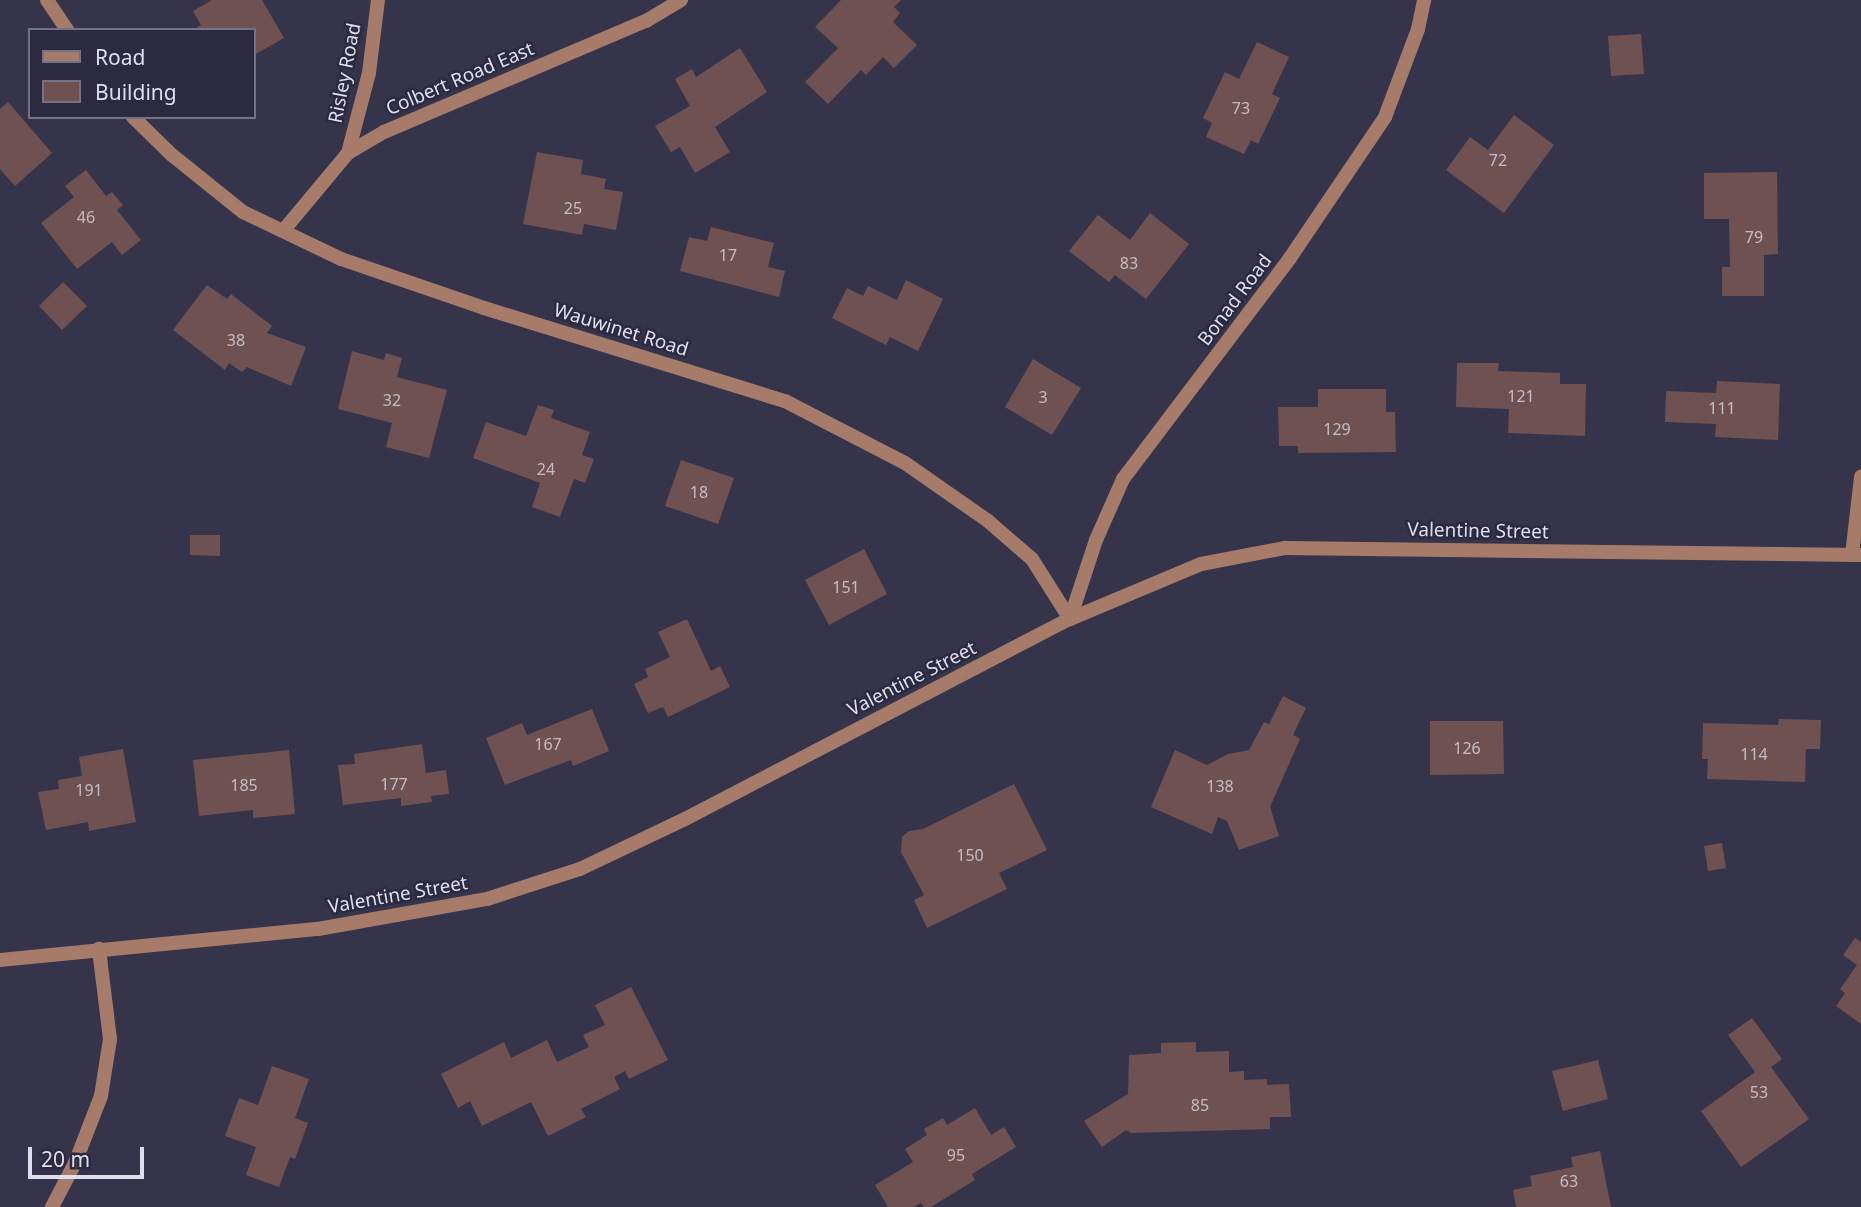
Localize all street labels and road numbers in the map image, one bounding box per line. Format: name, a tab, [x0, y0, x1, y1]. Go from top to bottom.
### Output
street label: Risley Road	[324, 21, 366, 125]
street label: Colbert Road East	[383, 38, 537, 120]
street label: Bonad Road	[1193, 250, 1277, 350]
street label: Wauwinet Road	[551, 299, 691, 361]
street label: Valentine Street	[1407, 518, 1549, 544]
street label: Valentine Street	[844, 637, 980, 721]
street label: Valentine Street	[326, 872, 470, 918]

